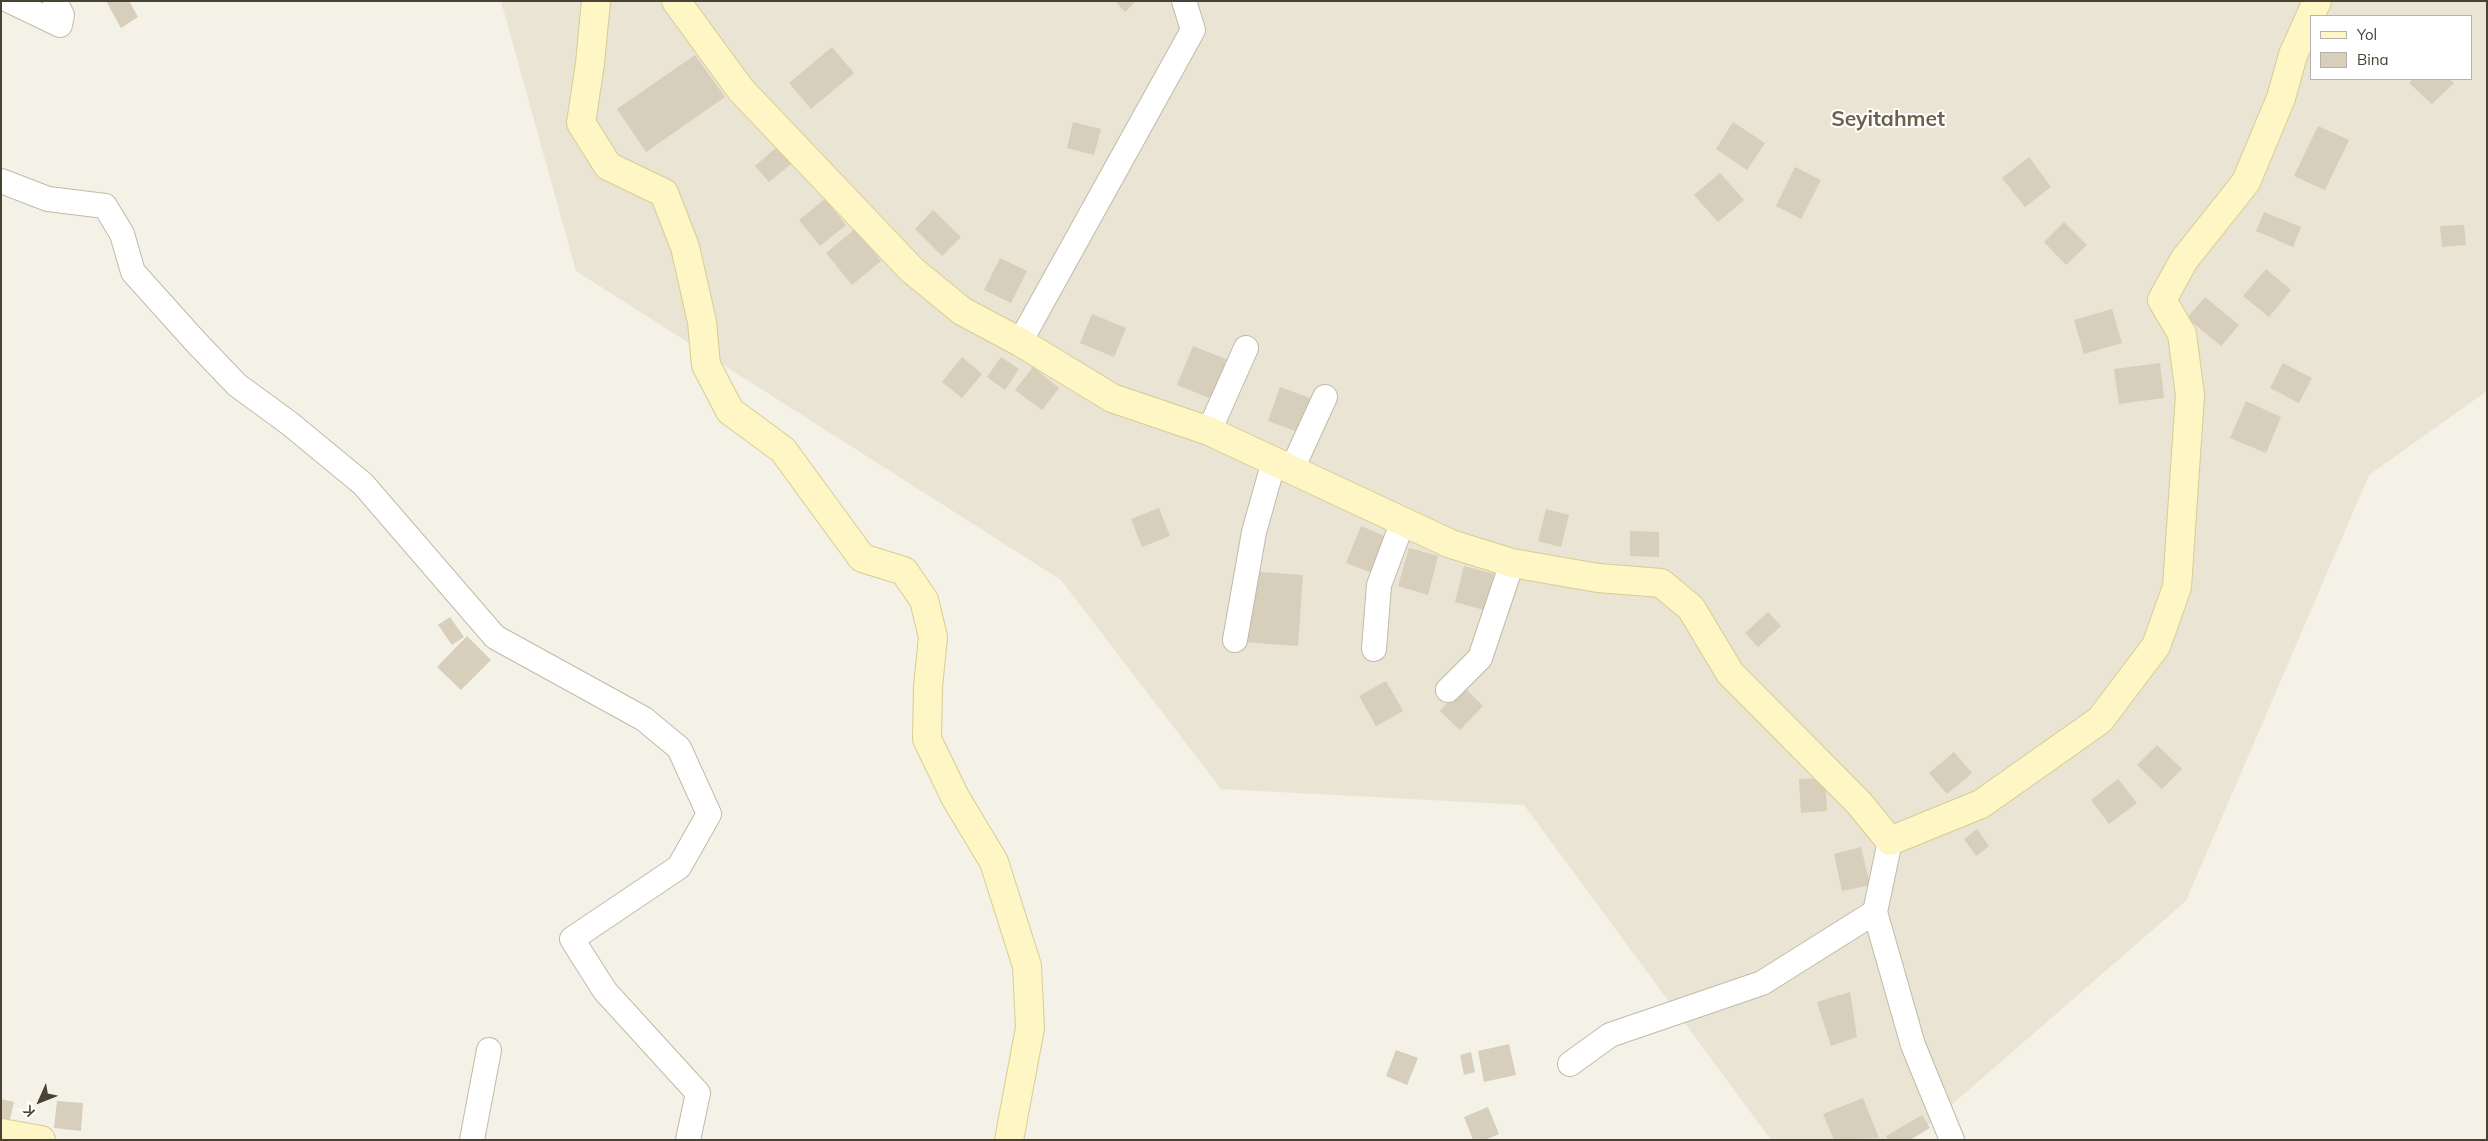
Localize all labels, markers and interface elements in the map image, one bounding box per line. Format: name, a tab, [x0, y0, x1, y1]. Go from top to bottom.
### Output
legend	[2310, 15, 2473, 80]
text: Yol	[2357, 25, 2377, 44]
text: Bina	[2357, 50, 2389, 69]
district label: Seyitahmet	[1831, 107, 1945, 133]
north arrow	[15, 1076, 65, 1126]
text: K	[20, 1102, 39, 1121]

